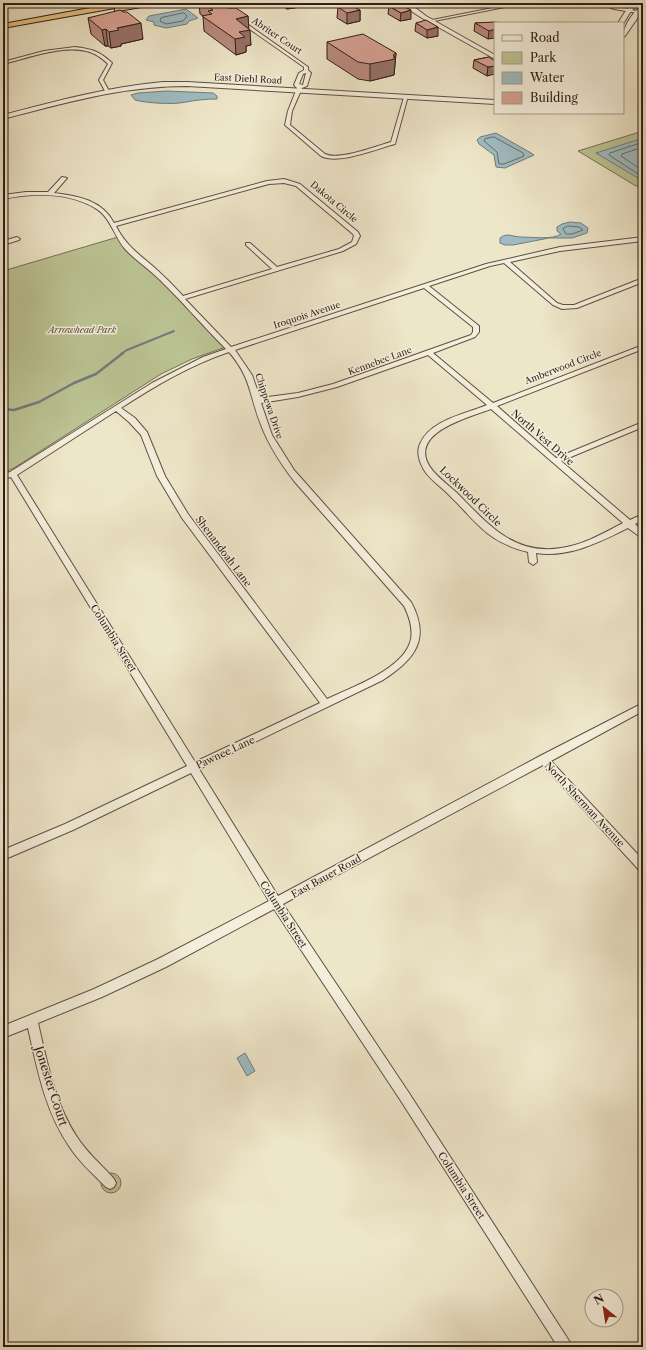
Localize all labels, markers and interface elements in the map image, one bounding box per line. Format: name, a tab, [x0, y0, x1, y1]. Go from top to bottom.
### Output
street label: Abriter Court	[249, 14, 305, 57]
legend	[494, 22, 624, 114]
text: Road	[530, 30, 560, 45]
text: Park	[530, 50, 557, 65]
text: Water	[529, 70, 564, 85]
street label: East Diehl Road	[214, 71, 283, 86]
text: Building	[530, 90, 578, 105]
street label: Dakota Circle	[308, 179, 360, 225]
street label: Iroquois Avenue	[272, 299, 342, 331]
park label: Arrowhead Park	[46, 324, 116, 335]
street label: Kennebec Lane	[346, 344, 413, 377]
street label: Amberwood Circle	[522, 347, 603, 387]
street label: Chippewa Drive	[253, 371, 286, 440]
street label: North Vest Drive	[509, 407, 577, 468]
street label: Lockwood Circle	[437, 463, 505, 530]
street label: Shenandoah Lane	[193, 513, 255, 590]
street label: Columbia Street	[88, 602, 140, 675]
street label: Pawnee Lane	[194, 733, 257, 772]
street label: North Sherman Avenue	[542, 759, 628, 850]
street label: East Bauer Road	[289, 852, 364, 901]
street label: Columbia Street	[257, 878, 310, 951]
street label: Jonester Court	[31, 1042, 72, 1128]
street label: Columbia Street	[435, 1149, 488, 1222]
north arrow	[584, 1288, 624, 1328]
text: N	[591, 1291, 607, 1308]

